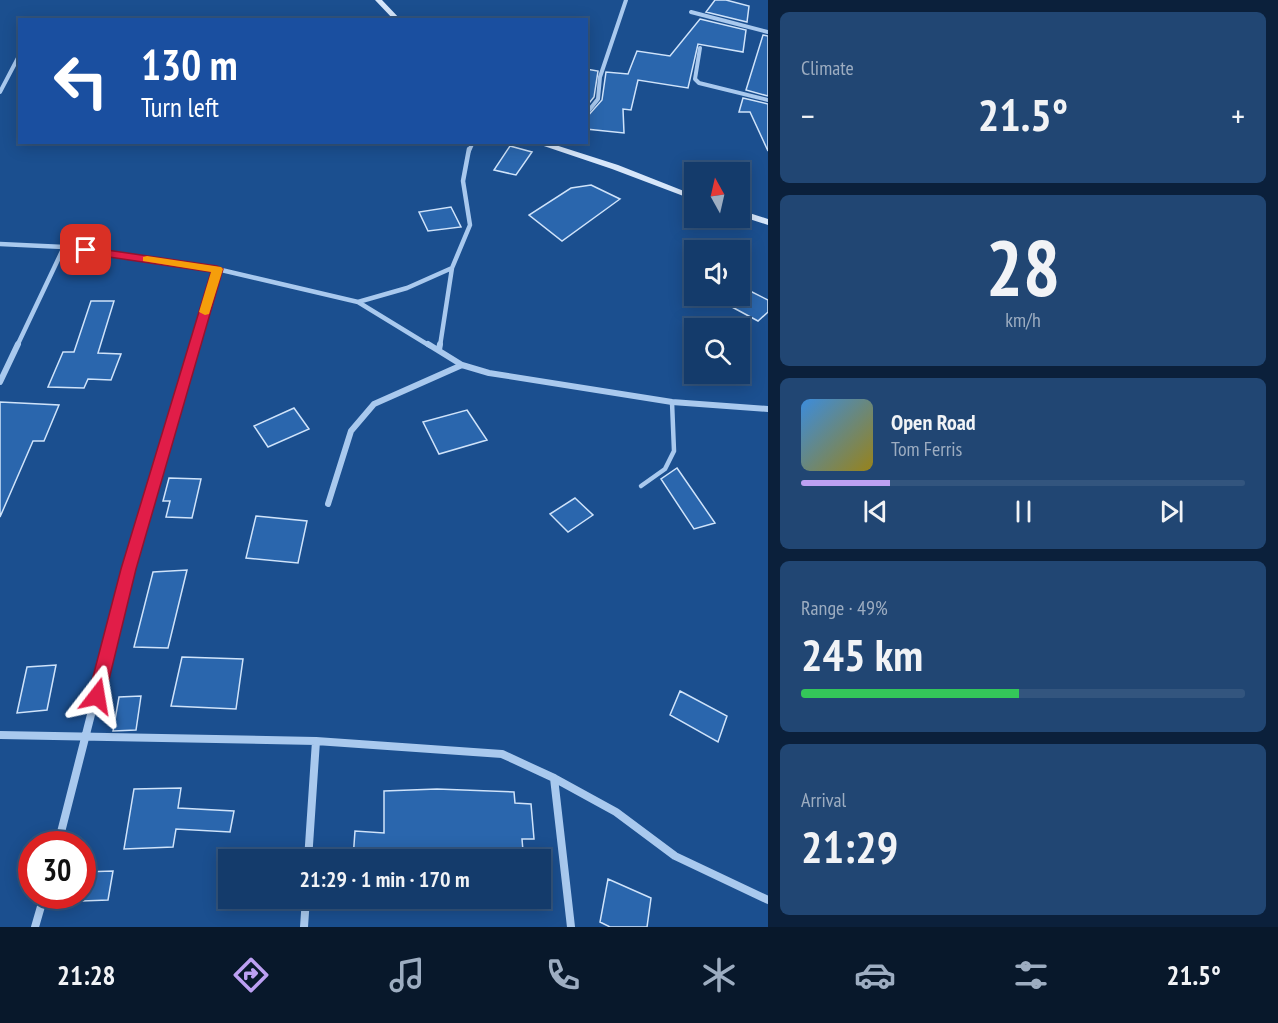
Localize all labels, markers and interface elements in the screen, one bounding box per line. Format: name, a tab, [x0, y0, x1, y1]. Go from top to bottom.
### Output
text: 130 m	[141, 37, 238, 92]
icon: left	[42, 42, 120, 120]
text: Climate	[801, 55, 854, 81]
text: 21.5°	[978, 85, 1068, 143]
text: Turn left	[141, 90, 219, 124]
text: −	[801, 94, 815, 137]
text: +	[1231, 94, 1245, 137]
north arrow	[684, 162, 750, 228]
map controls	[684, 162, 750, 384]
text: 28	[986, 217, 1060, 318]
pin	[60, 224, 111, 275]
icon: arrive	[69, 233, 102, 266]
button: sound	[684, 240, 750, 306]
text: km/h	[1005, 307, 1041, 333]
button: search	[684, 318, 750, 384]
text: Open Road	[891, 408, 976, 436]
text: Tom Ferris	[891, 436, 962, 462]
icon: previous	[859, 495, 892, 528]
icon: pause	[1007, 495, 1040, 528]
icon: next	[1155, 495, 1188, 528]
text: Range · 49%	[801, 595, 888, 621]
text: 245 km	[801, 625, 923, 683]
position arrow	[65, 664, 129, 728]
text: Arrival	[801, 787, 846, 813]
text: 21:29	[801, 817, 898, 875]
speed limit sign: 30	[18, 831, 96, 909]
text: 21:29 · 1 min · 170 m	[299, 865, 470, 893]
icon: directions	[230, 954, 272, 996]
icon: music	[386, 954, 428, 996]
icon: phone	[542, 954, 584, 996]
icon: climate	[698, 954, 740, 996]
icon: car	[854, 954, 896, 996]
icon: filters	[1010, 954, 1052, 996]
text: 21:28	[57, 958, 115, 992]
text: 21.5°	[1167, 958, 1221, 992]

